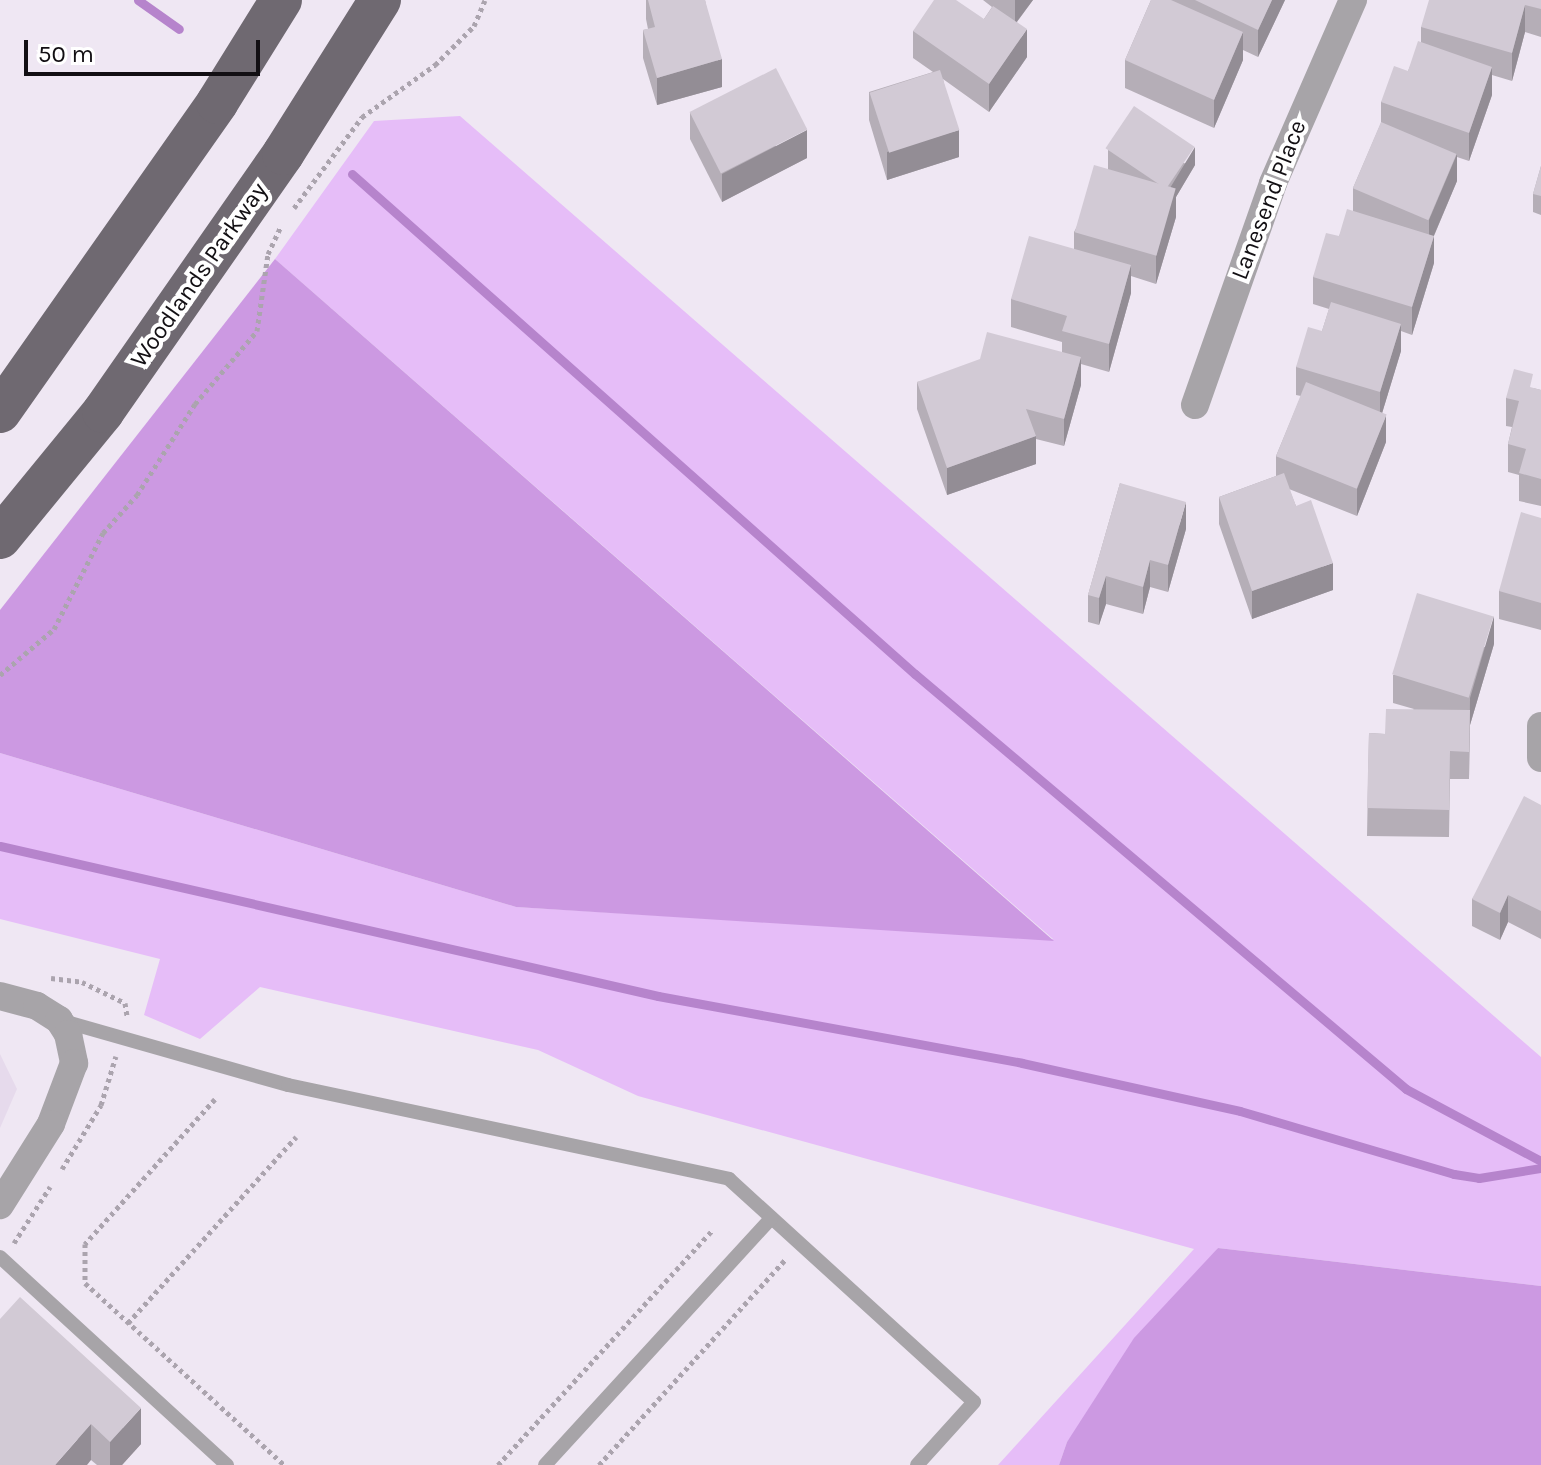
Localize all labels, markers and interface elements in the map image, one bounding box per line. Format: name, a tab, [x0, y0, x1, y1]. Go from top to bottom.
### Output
scale bar	[28, 24, 264, 74]
text: 50 m	[38, 40, 94, 68]
street label: Lanesend Place	[1225, 116, 1313, 284]
street label: Woodlands Parkway	[125, 177, 273, 373]

